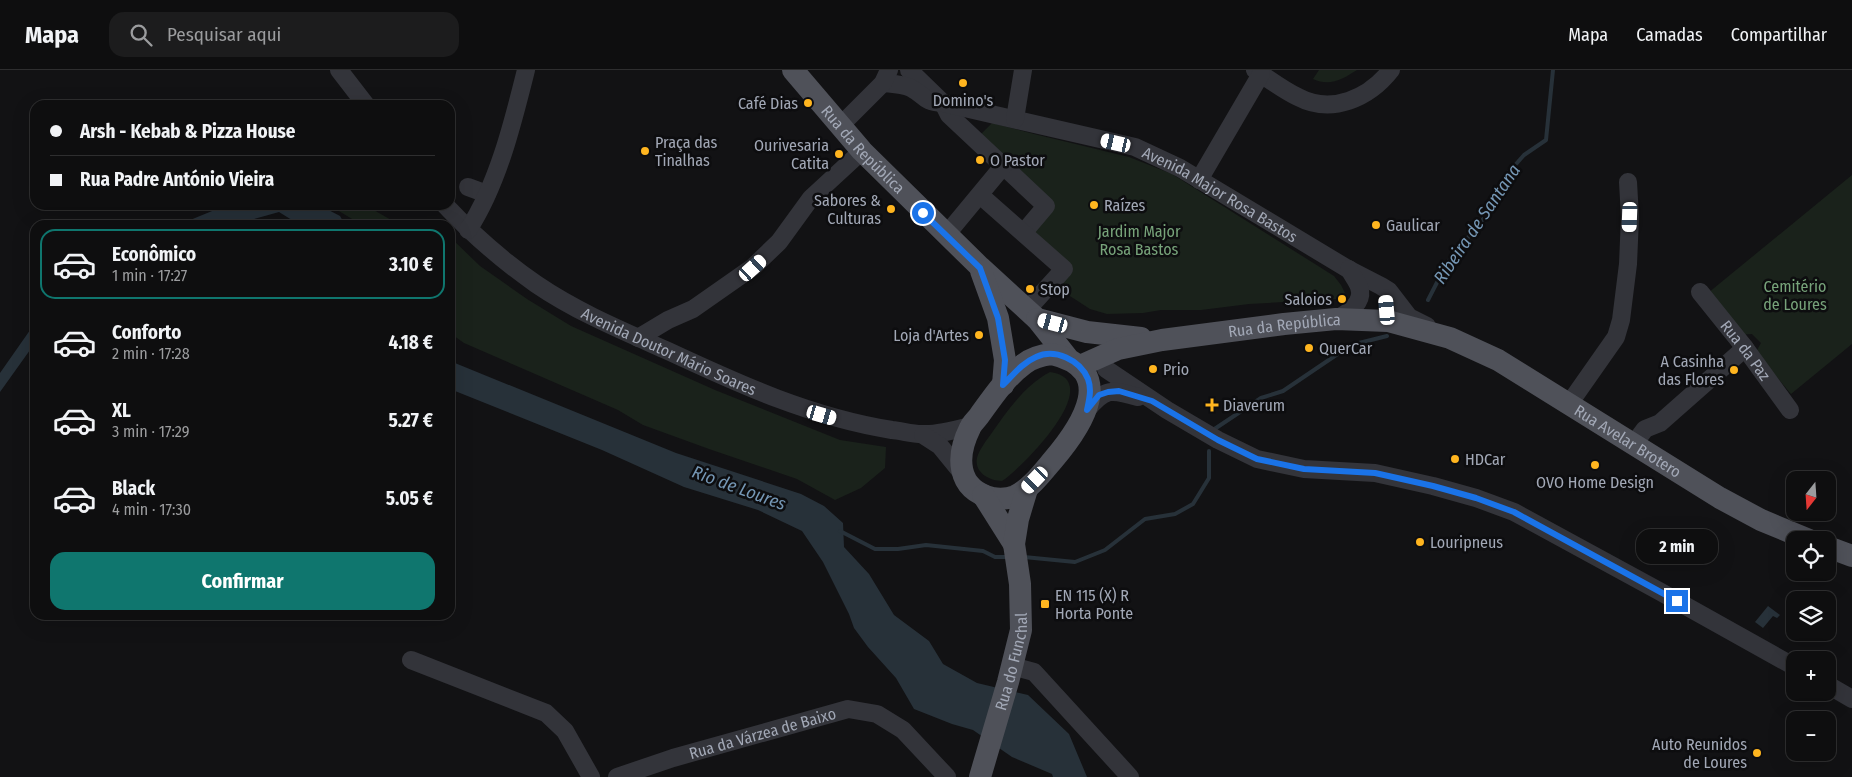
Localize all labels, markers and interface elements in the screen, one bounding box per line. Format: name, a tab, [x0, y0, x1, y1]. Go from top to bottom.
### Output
search box	[109, 12, 459, 57]
text: Mapa	[25, 21, 79, 49]
icon: search	[127, 21, 155, 49]
text: Pesquisar aqui	[167, 23, 281, 46]
text: Mapa	[1568, 24, 1608, 46]
text: Camadas	[1636, 24, 1703, 46]
text: Compartilhar	[1731, 24, 1827, 46]
marker: Domino's	[957, 77, 969, 89]
place label: Domino's	[933, 91, 993, 110]
place label: Café Dias	[738, 94, 798, 113]
marker: Café Dias	[802, 97, 814, 109]
street label: Rua da República	[818, 101, 909, 197]
text: Arsh - Kebab & Pizza House	[80, 120, 295, 143]
car	[1099, 132, 1132, 154]
place label: Praça das Tinalhas	[655, 133, 718, 170]
place label: Ourivesaria Catita	[754, 136, 829, 173]
street label: Avenida Major Rosa Bastos	[1139, 142, 1301, 246]
marker: Praça das Tinalhas	[639, 145, 651, 157]
marker: Ourivesaria Catita	[833, 148, 845, 160]
place label: O Pastor	[990, 151, 1045, 170]
marker: O Pastor	[974, 154, 986, 166]
water label: Ribeira de Santana	[1429, 160, 1525, 288]
text: Rua Padre António Vieira	[80, 168, 274, 191]
place label: Sabores & Culturas	[814, 191, 881, 228]
place label: Raízes	[1104, 196, 1146, 215]
marker: Raízes	[1088, 199, 1100, 211]
route start	[912, 202, 934, 224]
car	[1621, 202, 1638, 232]
marker: Sabores & Culturas	[885, 203, 897, 215]
place label: Gaulicar	[1386, 216, 1440, 235]
marker: Gaulicar	[1370, 219, 1382, 231]
park label: Jardim Major Rosa Bastos	[1097, 222, 1181, 259]
icon: car	[52, 242, 97, 287]
text: Econômico	[112, 243, 196, 266]
car	[736, 252, 769, 284]
text: 3.10 €	[389, 253, 433, 276]
text: 1 min · 17:27	[112, 266, 187, 285]
park label: Cemitério de Loures	[1763, 277, 1827, 314]
place label: Stop	[1040, 280, 1070, 299]
marker: Stop	[1024, 283, 1036, 295]
place label: Saloios	[1285, 290, 1332, 309]
marker: Saloios	[1336, 293, 1348, 305]
car	[1378, 294, 1395, 326]
street label: Avenida Doutor Mário Soares	[578, 303, 759, 399]
street label: Rua da República	[1227, 309, 1341, 341]
car	[1036, 312, 1069, 334]
street label: Rua da Paz	[1717, 316, 1775, 384]
icon: car	[52, 320, 97, 365]
text: Conforto	[112, 321, 181, 344]
place label: Loja d'Artes	[893, 326, 969, 345]
marker: Loja d'Artes	[973, 329, 985, 341]
text: 4.18 €	[389, 331, 433, 354]
place label: QuerCar	[1319, 339, 1373, 358]
marker: QuerCar	[1303, 342, 1315, 354]
text: 2 min · 17:28	[112, 344, 190, 363]
place label: A Casinha das Flores	[1658, 352, 1724, 389]
place label: Prio	[1163, 360, 1189, 379]
marker: Prio	[1147, 363, 1159, 375]
marker: A Casinha das Flores	[1728, 364, 1740, 376]
place label: Diaverum	[1223, 396, 1285, 415]
icon: car	[52, 398, 97, 443]
marker: Diaverum	[1205, 398, 1219, 412]
text: XL	[112, 399, 131, 422]
street label: Rua Avelar Brotero	[1571, 400, 1685, 481]
car	[805, 404, 838, 426]
text: 5.27 €	[388, 409, 433, 432]
text: 3 min · 17:29	[112, 422, 190, 441]
place label: HDCar	[1465, 450, 1506, 469]
marker: HDCar	[1449, 453, 1461, 465]
marker: OVO Home Design	[1589, 459, 1601, 471]
water label: Rio de Loures	[689, 461, 789, 515]
car	[1019, 464, 1050, 496]
north arrow	[1786, 471, 1836, 521]
map controls	[1786, 471, 1836, 761]
place label: OVO Home Design	[1536, 473, 1654, 492]
icon: car	[52, 476, 97, 521]
text: Black	[112, 477, 155, 500]
text: 5.05 €	[386, 487, 433, 510]
text: 4 min · 17:30	[112, 500, 191, 519]
callout: 2 min	[1636, 528, 1718, 564]
button: locate	[1786, 531, 1836, 581]
place label: Louripneus	[1430, 533, 1503, 552]
marker: Louripneus	[1414, 536, 1426, 548]
text: 2 min	[1659, 537, 1695, 556]
button: Confirmar	[50, 552, 435, 610]
place label: EN 115 (X) R Horta Ponte	[1055, 586, 1133, 623]
route end	[1666, 590, 1688, 612]
button: layers	[1786, 591, 1836, 641]
marker: EN 115 (X) R Horta Ponte	[1039, 598, 1051, 610]
street label: Rua do Funchal	[991, 612, 1031, 713]
button: +	[1786, 651, 1836, 701]
street label: Rua da Várzea de Baixo	[687, 703, 838, 763]
button: −	[1786, 711, 1836, 761]
place label: Auto Reunidos de Loures	[1652, 735, 1747, 772]
marker: Auto Reunidos de Loures	[1751, 747, 1763, 759]

